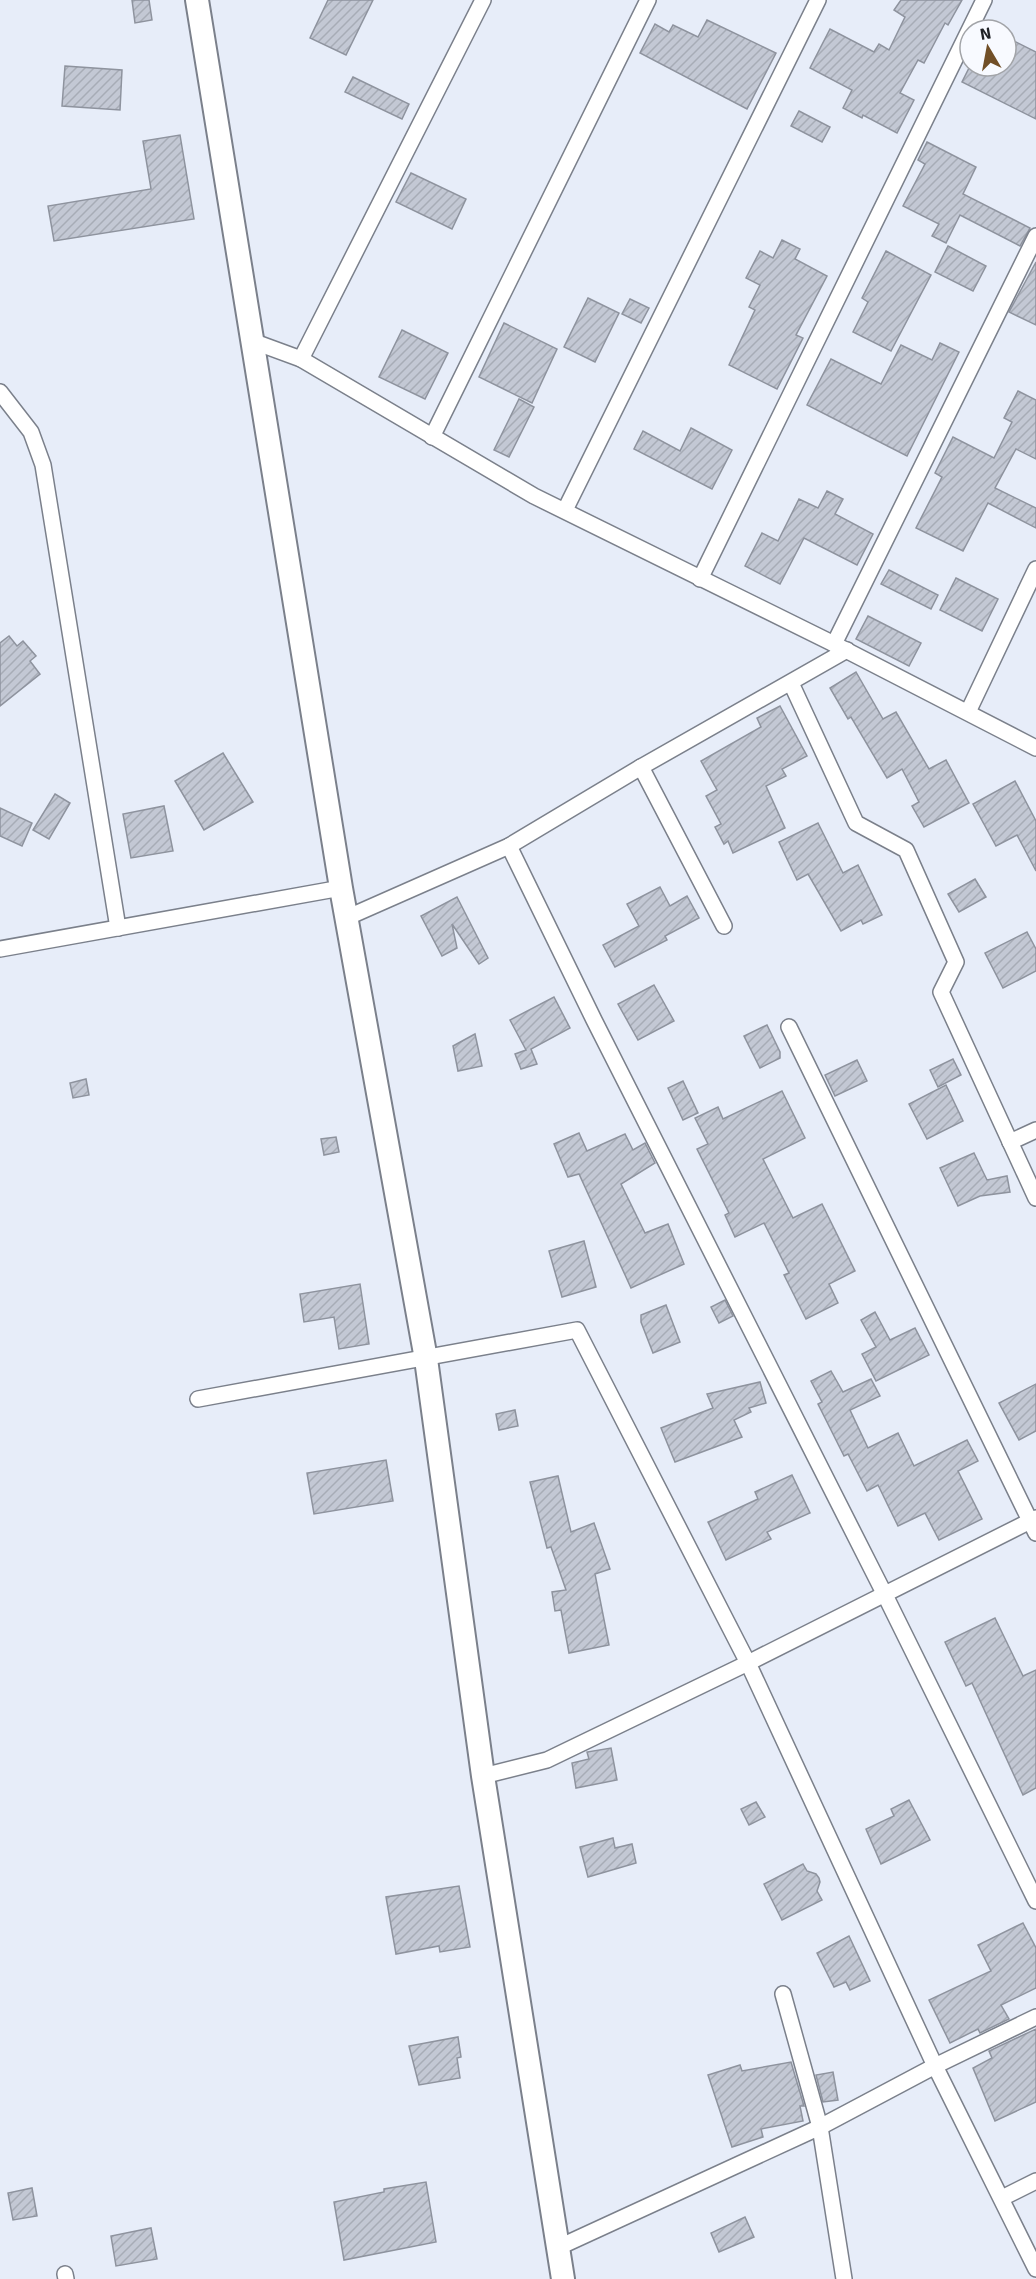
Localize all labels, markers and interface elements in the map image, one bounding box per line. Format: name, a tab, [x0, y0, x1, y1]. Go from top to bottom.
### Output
north arrow	[958, 18, 1018, 78]
text: N	[978, 23, 993, 45]

